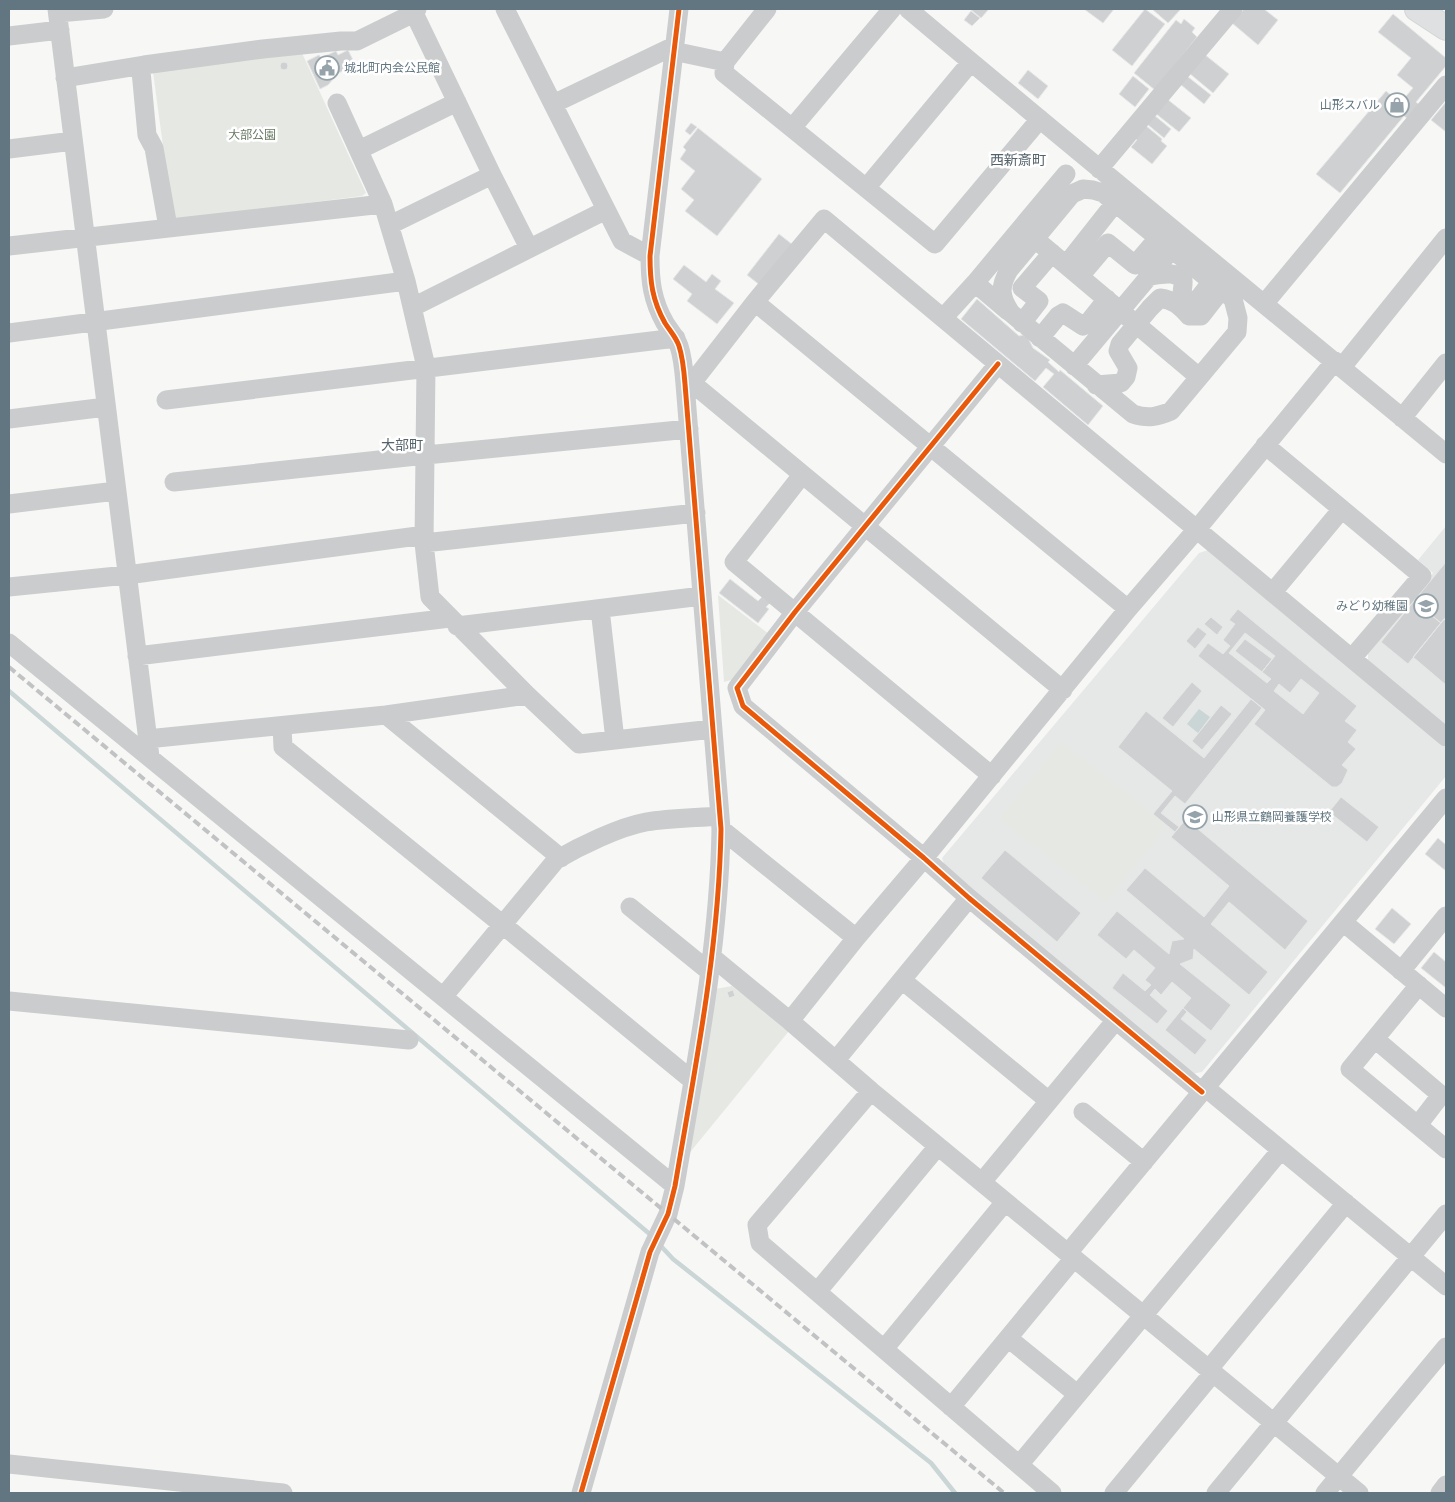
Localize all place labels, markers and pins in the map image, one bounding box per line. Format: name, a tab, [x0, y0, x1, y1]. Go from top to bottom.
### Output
public building icon: 城北町内会公民館	[314, 55, 340, 81]
place label: 城北町内会公民館	[344, 61, 440, 75]
shop icon: 山形スバル	[1384, 92, 1410, 118]
place label: 山形スバル	[1320, 98, 1380, 112]
school or university icon: みどり幼稚園	[1413, 593, 1439, 619]
place label: みどり幼稚園	[1336, 599, 1408, 613]
school or university icon: 山形県立鶴岡養護学校	[1182, 804, 1208, 830]
place label: 山形県立鶴岡養護学校	[1212, 810, 1332, 824]

